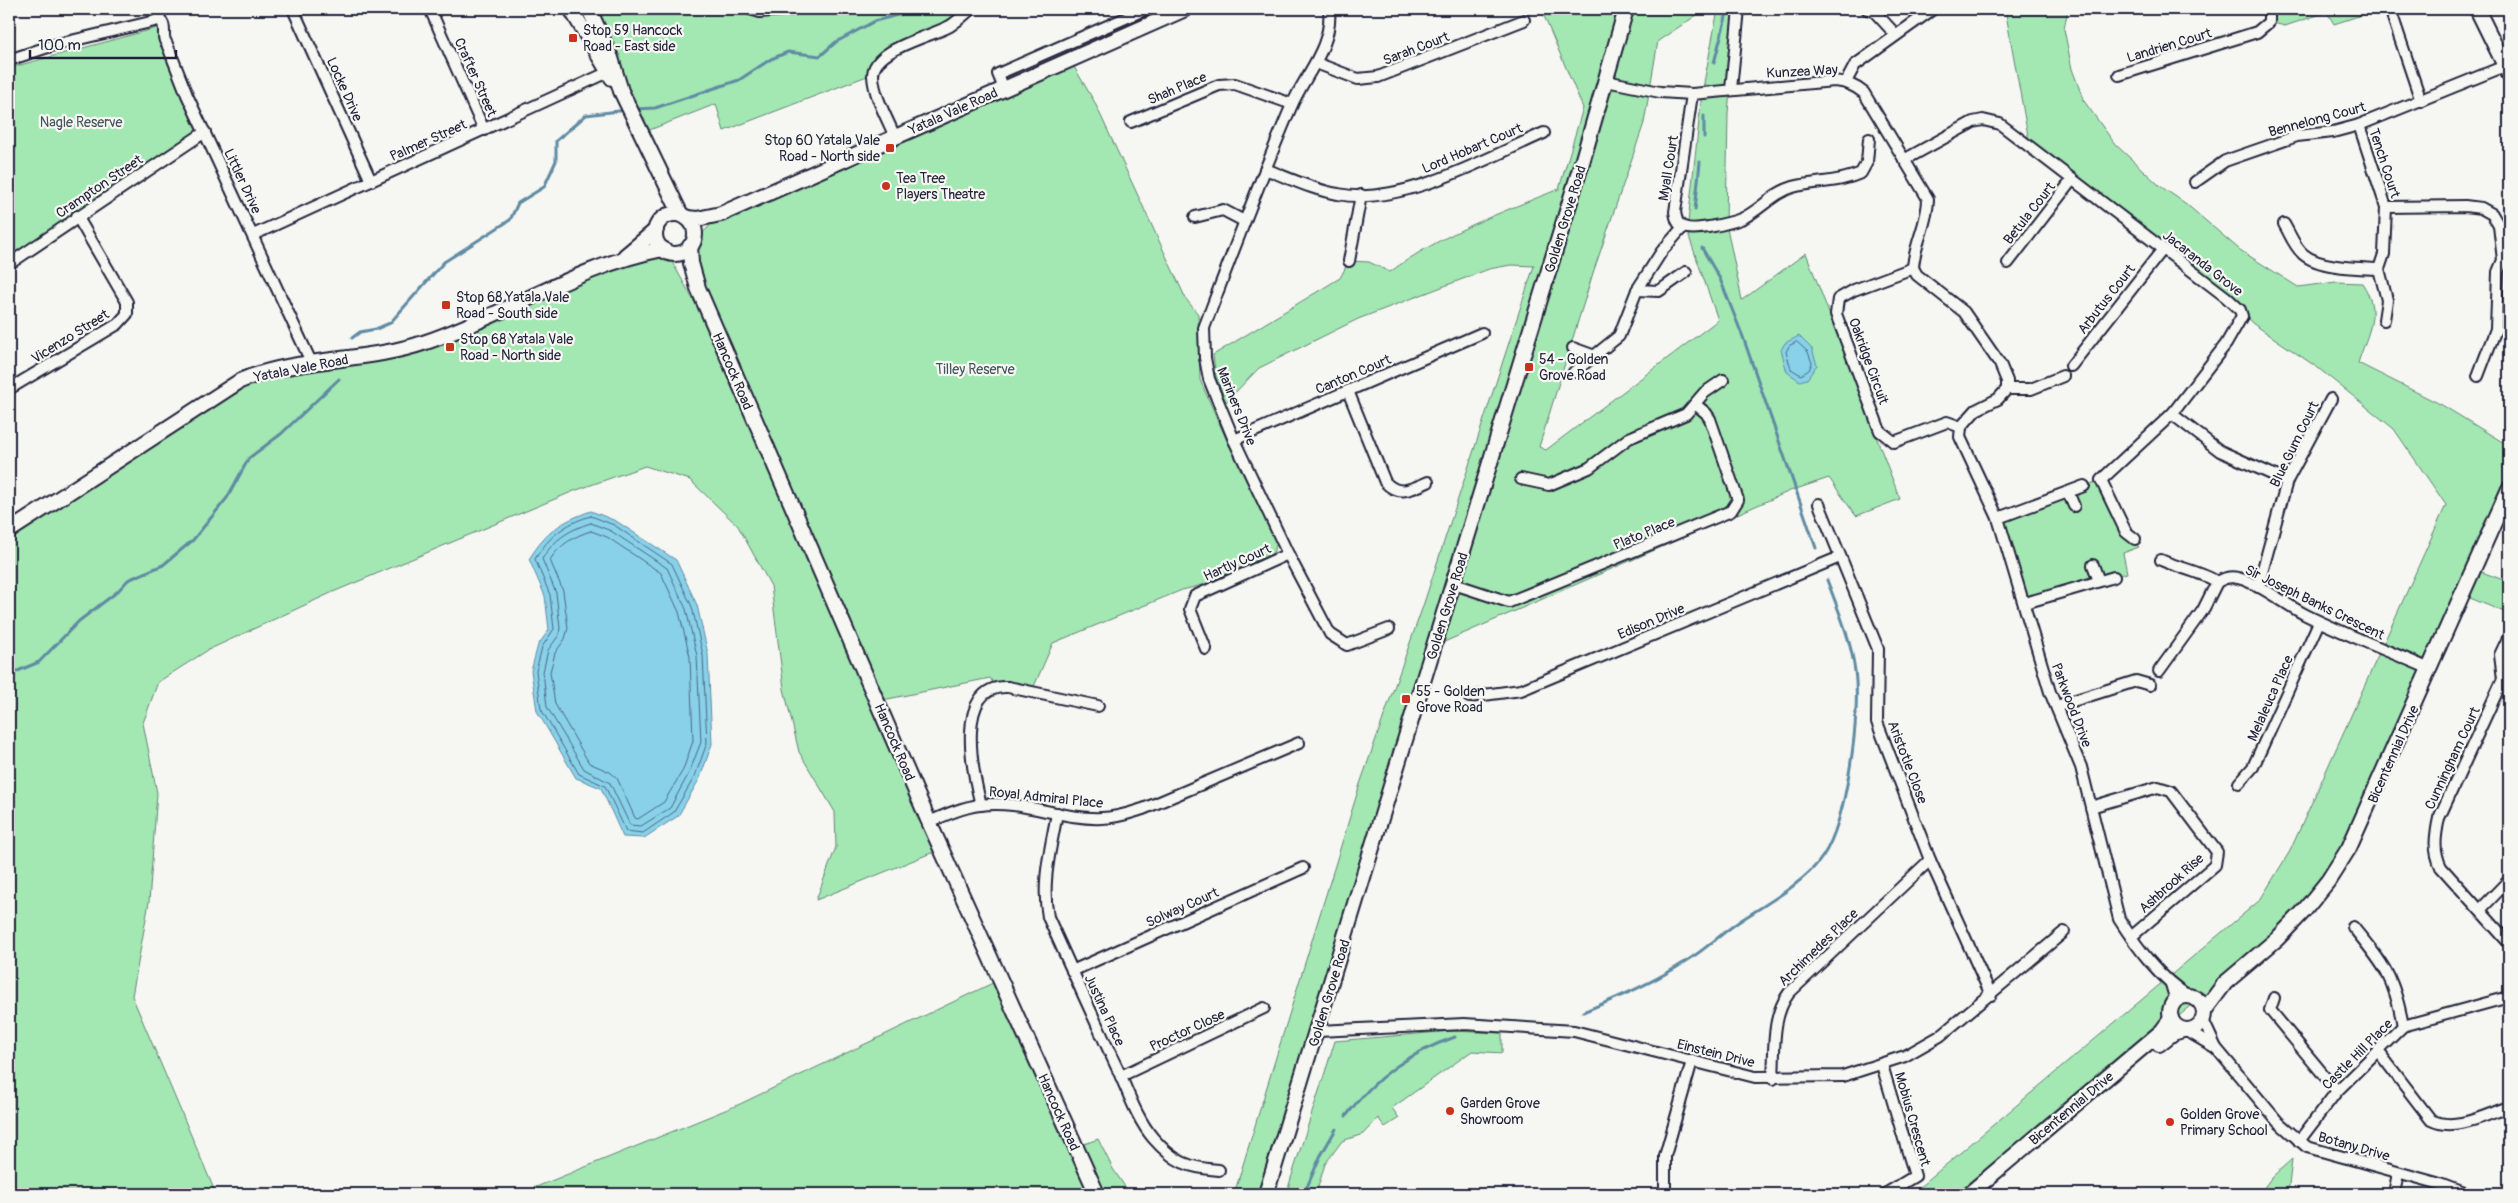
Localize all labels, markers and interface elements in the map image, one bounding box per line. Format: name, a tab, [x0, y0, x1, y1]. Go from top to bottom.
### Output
place label: Stop 59 Hancock Road - East side	[583, 22, 683, 55]
street label: Landrien Court	[2125, 24, 2214, 66]
scale bar	[30, 28, 176, 60]
street label: Sarah Court	[1381, 28, 1452, 69]
marker: Stop 59 Hancock Road - East side	[567, 32, 579, 44]
street label: Crafter Street	[451, 35, 501, 120]
text: 100 m	[38, 36, 81, 55]
street label: Locke Drive	[323, 55, 366, 124]
street label: Kunzea Way	[1766, 61, 1838, 82]
street label: Shah Place	[1145, 68, 1209, 108]
street label: Yatala Vale Road	[905, 84, 1001, 139]
street label: Bennelong Court	[2267, 98, 2368, 141]
park label: Nagle Reserve	[40, 114, 122, 131]
street label: Palmer Street	[387, 116, 470, 165]
street label: Lord Hobart Court	[1419, 120, 1525, 177]
street label: Tench Court	[2365, 126, 2404, 200]
place label: Stop 60 Yatala Vale Road - North side	[764, 132, 880, 165]
street label: Myall Court	[1655, 134, 1682, 202]
marker: Stop 60 Yatala Vale Road - North side	[884, 142, 896, 154]
street label: Littler Drive	[220, 146, 265, 217]
street label: Crampton Street	[53, 151, 146, 222]
street label: Golden Grove Road	[1541, 163, 1590, 275]
place label: Tea Tree Players Theatre	[896, 170, 985, 203]
street label: Betula Court	[2000, 179, 2059, 248]
marker: Tea Tree Players Theatre	[880, 180, 892, 192]
street label: Jacaranda Grove	[2159, 227, 2246, 300]
street label: Arbutus Court	[2074, 261, 2139, 338]
place label: Stop 68 Yatala Vale Road - South side	[456, 289, 569, 322]
marker: Stop 68 Yatala Vale Road - South side	[440, 299, 452, 311]
street label: Vicenzo Street	[28, 306, 113, 367]
street label: Oakridge Circuit	[1845, 316, 1892, 407]
street label: Hancock Road	[709, 330, 757, 413]
place label: Stop 68 Yatala Vale Road - North side	[460, 331, 573, 364]
marker: Stop 68 Yatala Vale Road - North side	[444, 341, 456, 353]
street label: Yatala Vale Road	[251, 351, 350, 386]
street label: Canton Court	[1313, 351, 1394, 398]
place label: 54 - Golden Grove Road	[1539, 351, 1609, 384]
park label: Tilley Reserve	[935, 361, 1015, 378]
marker: 54 - Golden Grove Road	[1523, 361, 1535, 373]
street label: Mariners Drive	[1213, 365, 1260, 448]
street label: Blue Gum Court	[2266, 398, 2323, 490]
street label: Plato Place	[1611, 513, 1678, 554]
street label: Hartly Court	[1201, 540, 1274, 585]
street label: Golden Grove Road	[1423, 550, 1472, 662]
street label: Sir Joseph Banks Crescent	[2242, 561, 2388, 644]
street label: Edison Drive	[1615, 600, 1687, 643]
street label: Melaleuca Place	[2244, 652, 2297, 744]
street label: Parkwood Drive	[2048, 661, 2095, 750]
place label: 55 - Golden Grove Road	[1416, 683, 1485, 716]
marker: 55 - Golden Grove Road	[1400, 693, 1412, 705]
street label: Hancock Road	[871, 701, 919, 784]
street label: Bicentennial Drive	[2364, 703, 2423, 806]
street label: Cunningham Court	[2421, 704, 2484, 812]
street label: Aristotle Close	[1884, 718, 1931, 806]
street label: Royal Admiral Place	[988, 783, 1104, 812]
street label: Ashbrook Rise	[2135, 850, 2207, 917]
street label: Solway Court	[1143, 884, 1222, 931]
street label: Archimedes Place	[1775, 905, 1862, 990]
street label: Golden Grove Road	[1305, 937, 1354, 1049]
street label: Justina Place	[1081, 972, 1129, 1049]
street label: Proctor Close	[1147, 1006, 1227, 1055]
street label: Castle Hill Place	[2318, 1015, 2396, 1093]
street label: Einstein Drive	[1675, 1036, 1756, 1071]
street label: Bicentennial Drive	[2026, 1068, 2117, 1149]
street label: Mobius Crescent	[1891, 1070, 1934, 1168]
street label: Hancock Road	[1034, 1071, 1083, 1153]
place label: Garden Grove Showroom	[1460, 1095, 1540, 1128]
marker: Garden Grove Showroom	[1444, 1105, 1456, 1117]
place label: Golden Grove Primary School	[2180, 1106, 2268, 1139]
marker: Golden Grove Primary School	[2164, 1116, 2176, 1128]
street label: Botany Drive	[2316, 1128, 2392, 1165]

